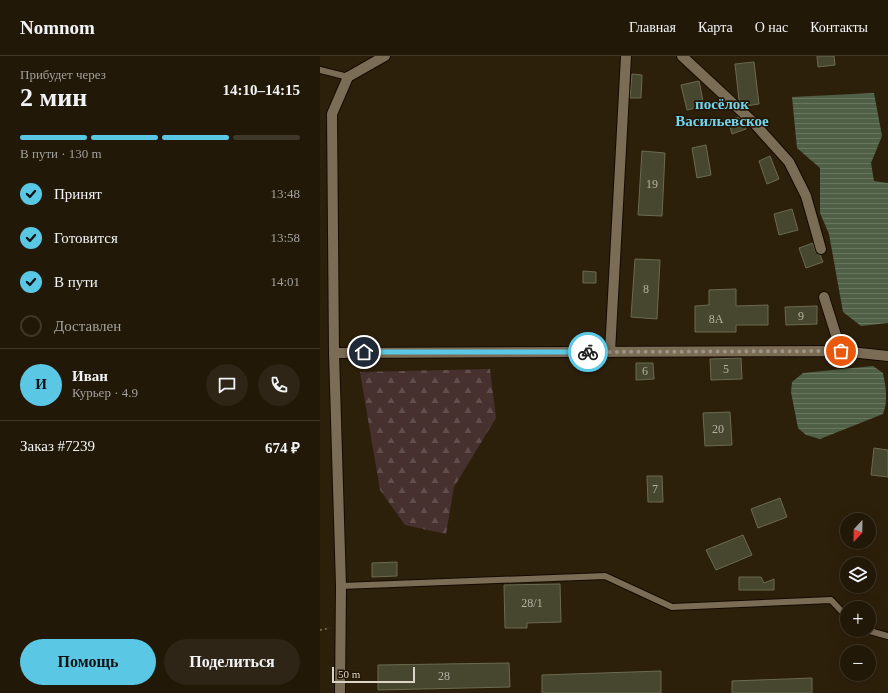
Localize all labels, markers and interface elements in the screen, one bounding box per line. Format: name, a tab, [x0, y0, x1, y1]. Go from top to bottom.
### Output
text: Nomnom	[20, 17, 95, 38]
text: Главная	[629, 20, 676, 35]
text: Карта	[698, 20, 733, 35]
text: О нас	[755, 20, 788, 35]
text: Контакты	[810, 20, 868, 35]
text: Прибудет через	[20, 67, 106, 82]
text: 14:10–14:15	[223, 82, 300, 98]
text: 2 мин	[20, 83, 87, 112]
district label: посёлок Васильевское	[675, 96, 769, 129]
text: В пути · 130 m	[20, 146, 102, 161]
house number: 19	[646, 177, 658, 191]
icon: check	[20, 183, 42, 205]
text: Принят	[54, 186, 102, 202]
text: 13:48	[270, 186, 300, 201]
icon: check	[20, 227, 42, 249]
text: Готовится	[54, 230, 118, 246]
text: 13:58	[270, 230, 300, 245]
icon: check	[20, 271, 42, 293]
text: В пути	[54, 274, 98, 290]
text: 14:01	[270, 274, 300, 289]
house number: 8	[643, 282, 649, 296]
house number: 9	[798, 309, 804, 323]
house number: 8А	[709, 312, 724, 326]
text: Доставлен	[54, 318, 121, 334]
courier	[568, 332, 608, 372]
pin	[824, 334, 858, 368]
pin	[347, 335, 381, 369]
icon: bag	[830, 340, 852, 362]
icon: home	[353, 341, 375, 363]
icon: bike	[577, 341, 599, 363]
house number: 5	[723, 362, 729, 376]
button: chat	[206, 364, 248, 406]
button: phone	[258, 364, 300, 406]
house number: 6	[642, 364, 648, 378]
text: Иван	[72, 368, 108, 384]
text: И	[35, 376, 47, 392]
text: Курьер · 4.9	[72, 385, 138, 400]
house number: 20	[712, 422, 724, 436]
text: Заказ #7239	[20, 438, 95, 454]
text: 674 ₽	[265, 440, 300, 456]
house number: 7	[652, 482, 658, 496]
north arrow	[840, 513, 876, 549]
map controls	[840, 513, 876, 681]
button: layers	[840, 557, 876, 593]
house number: 28/1	[521, 596, 543, 610]
button: +	[840, 601, 876, 637]
button: Помощь	[20, 639, 156, 685]
button: Поделиться	[164, 639, 300, 685]
button: −	[840, 645, 876, 681]
scale bar	[332, 665, 415, 684]
text: 50 m	[338, 668, 360, 680]
house number: 28	[438, 669, 450, 683]

